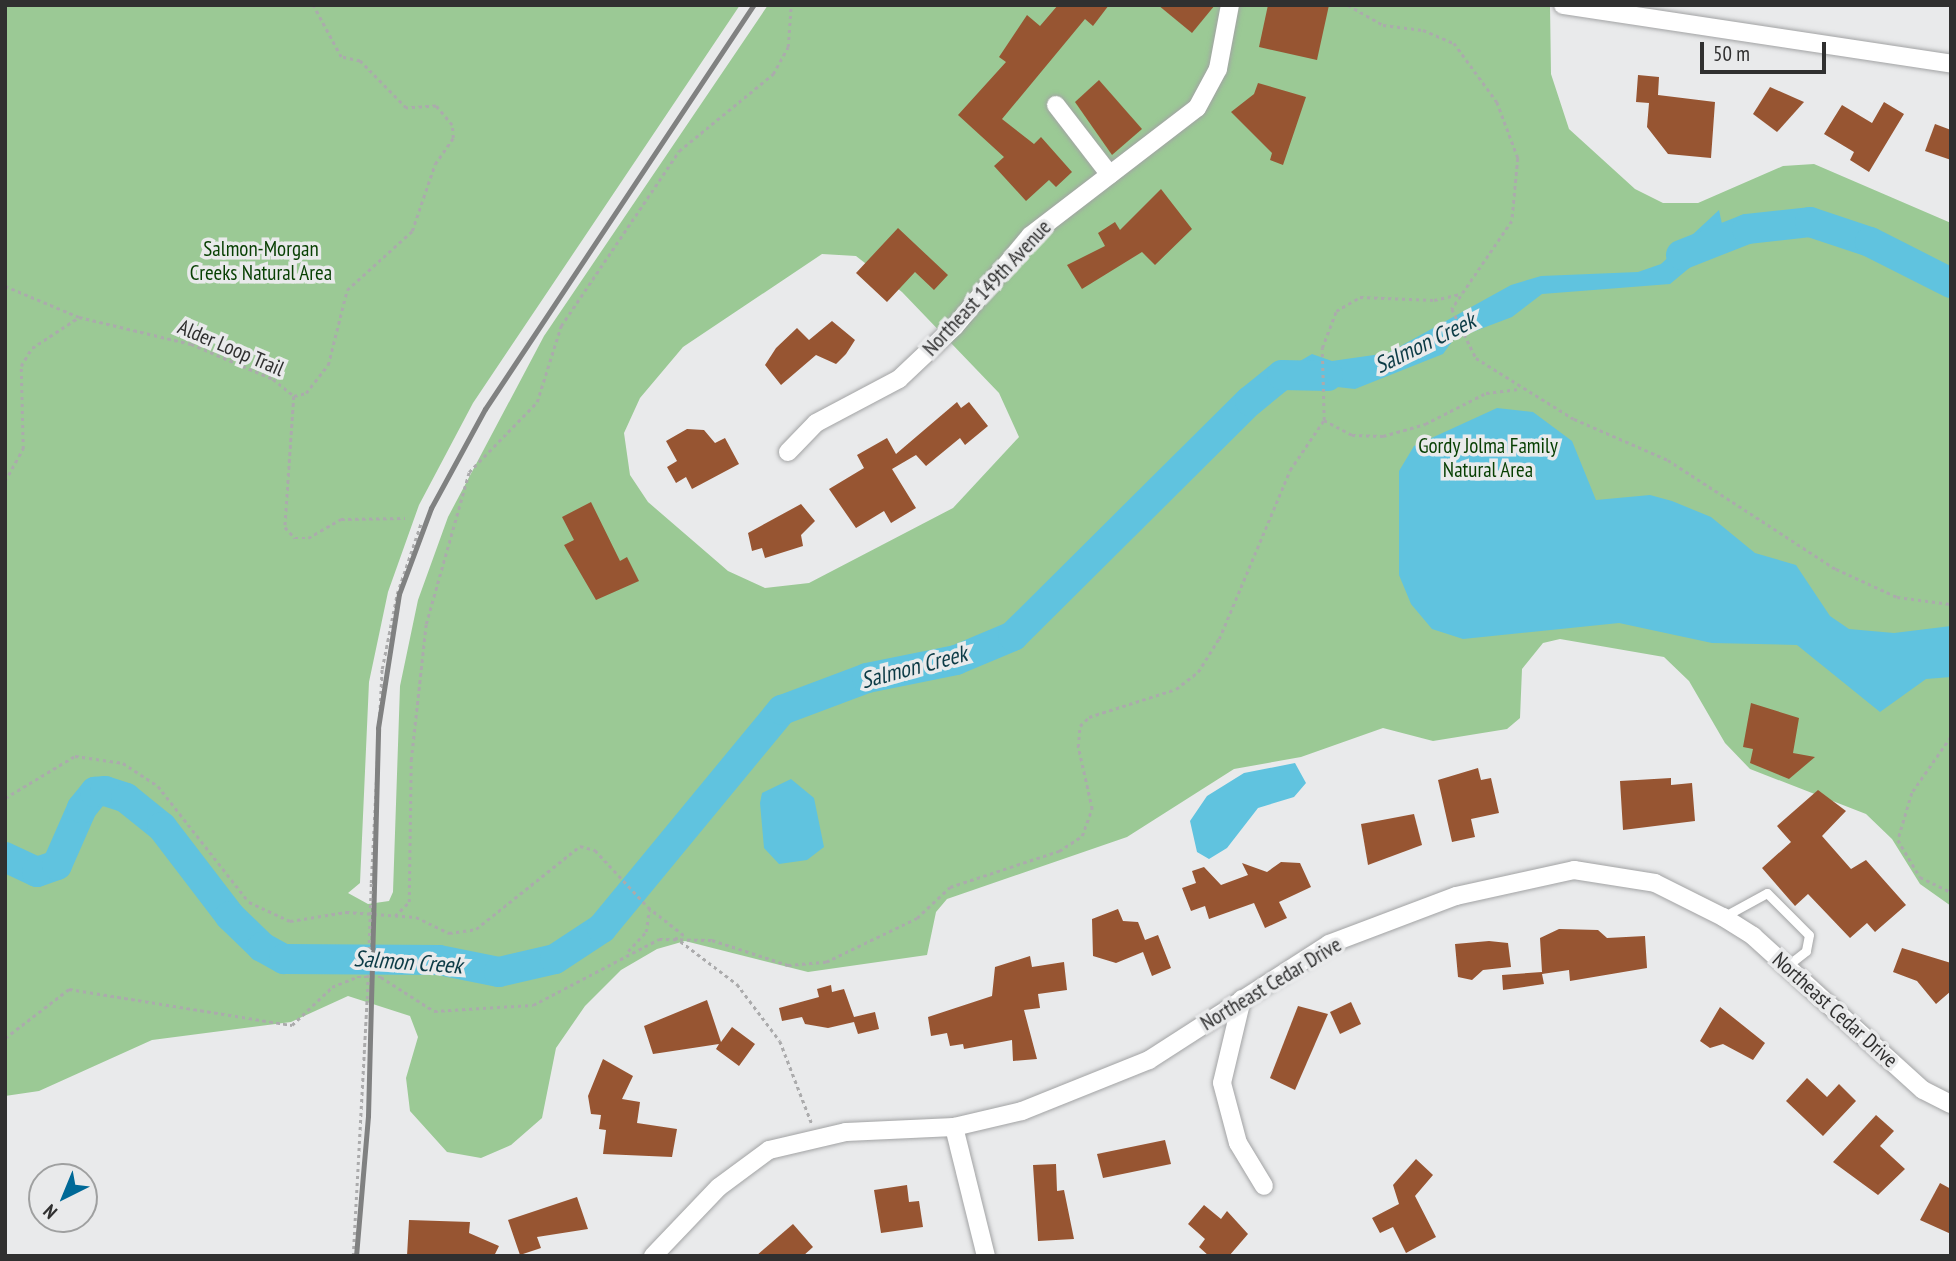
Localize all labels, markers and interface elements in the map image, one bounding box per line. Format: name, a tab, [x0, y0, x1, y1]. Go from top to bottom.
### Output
scale bar	[1704, 28, 1830, 72]
text: 50 m	[1713, 40, 1750, 67]
street label: Northeast 149th Avenue	[917, 215, 1057, 361]
park label: Salmon-Morgan Creeks Natural Area	[190, 236, 332, 286]
water label: Salmon Creek	[1370, 307, 1480, 379]
street label: Alder Loop Trail	[174, 314, 288, 382]
park label: Gordy Jolma Family Natural Area	[1418, 433, 1558, 483]
water label: Salmon Creek	[858, 640, 970, 694]
street label: Northeast Cedar Drive	[1196, 932, 1346, 1036]
water label: Salmon Creek	[353, 944, 463, 980]
street label: Northeast Cedar Drive	[1767, 947, 1903, 1073]
north arrow	[28, 1163, 98, 1233]
text: N	[38, 1200, 62, 1224]

